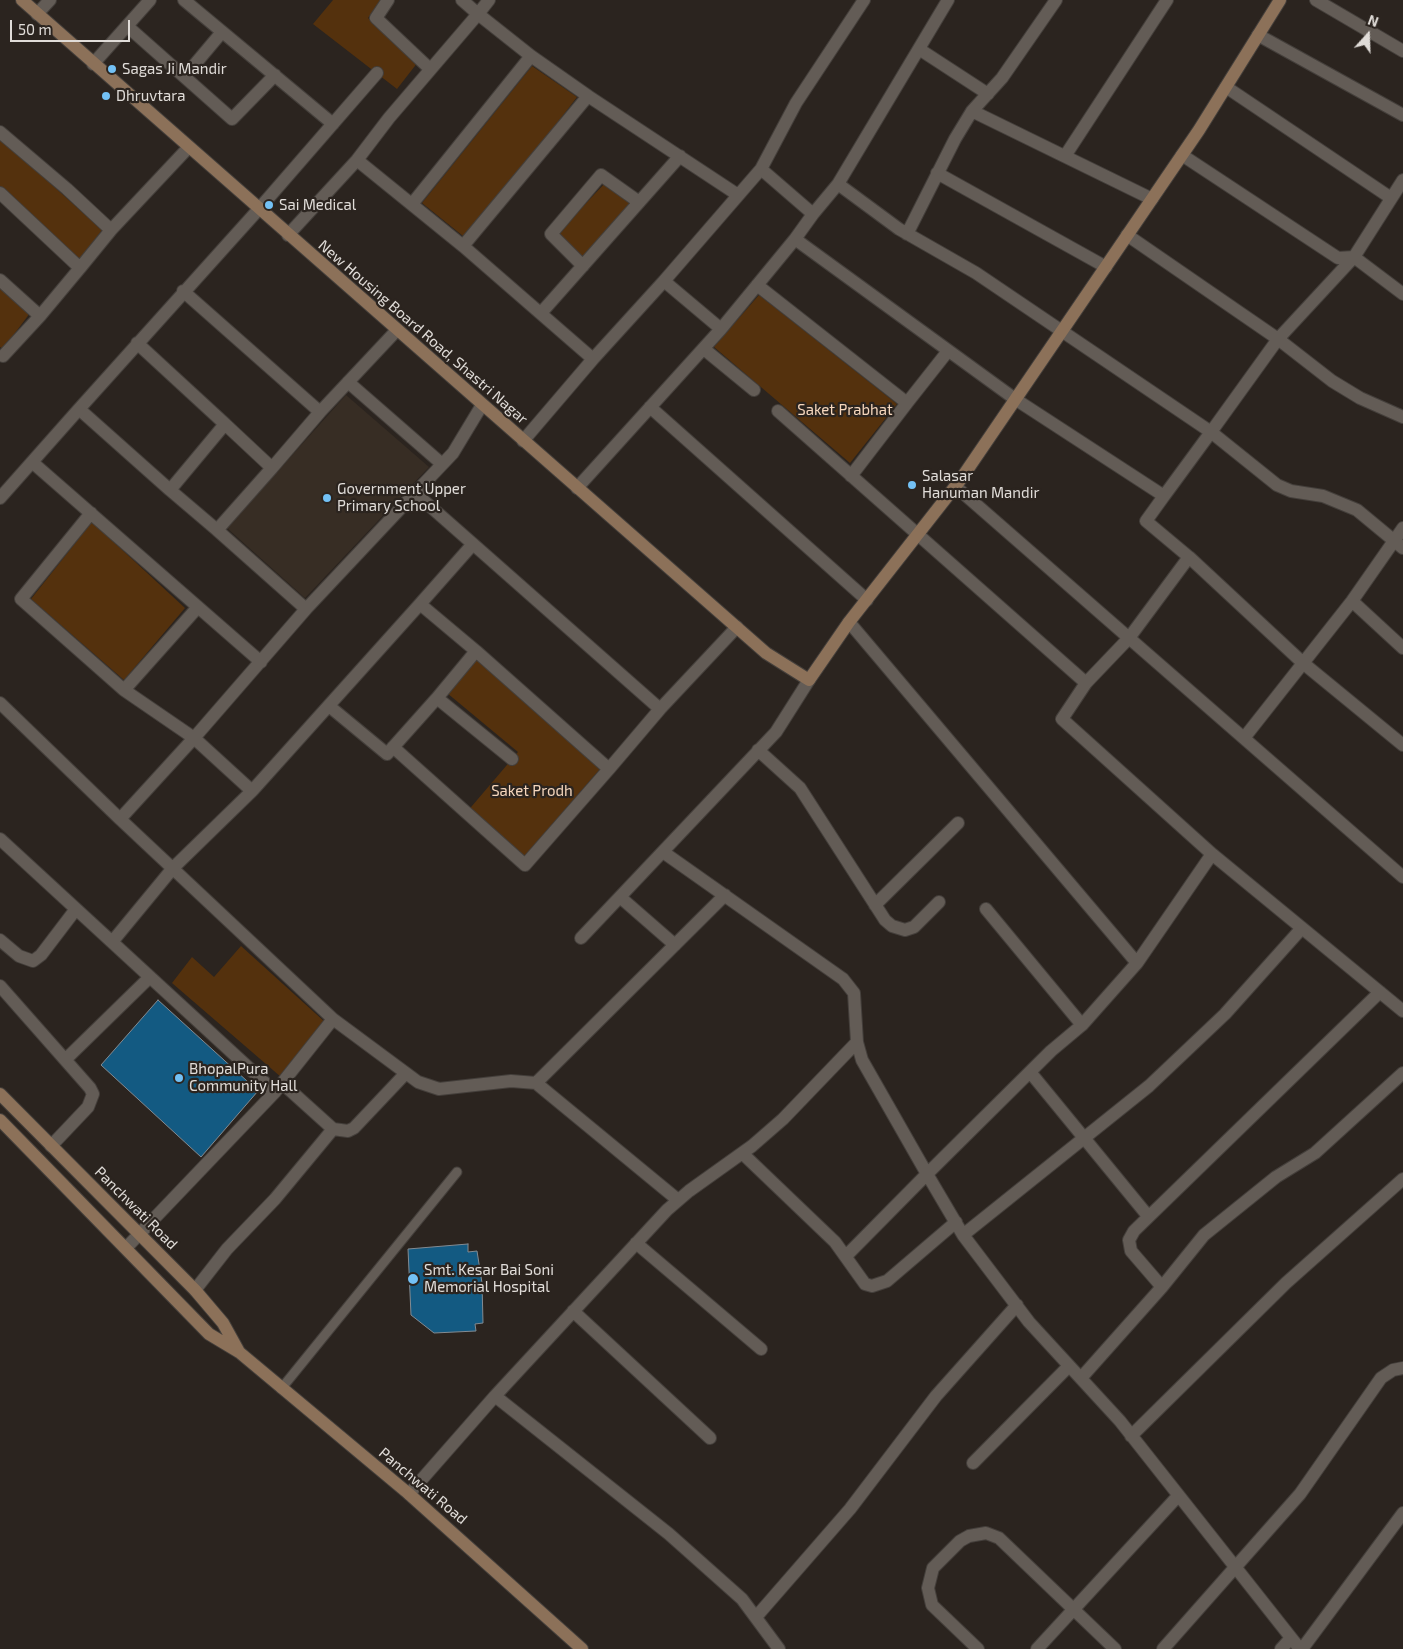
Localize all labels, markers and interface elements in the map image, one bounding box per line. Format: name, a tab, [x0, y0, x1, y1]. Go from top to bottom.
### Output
scale bar	[12, 10, 132, 42]
north arrow	[1343, 10, 1393, 60]
text: N	[1366, 11, 1381, 30]
text: 50 m	[18, 20, 52, 38]
place label: Sagas Ji Mandir	[122, 60, 227, 78]
marker: Sagas Ji Mandir	[106, 63, 118, 75]
place label: Dhruvtara	[116, 87, 185, 105]
marker: Dhruvtara	[100, 90, 112, 102]
place label: Sai Medical	[279, 196, 356, 214]
marker: Sai Medical	[263, 199, 275, 211]
street label: New Housing Board Road, Shastri Nagar	[315, 236, 531, 428]
park label: Saket Prabhat	[797, 401, 893, 419]
place label: Salasar Hanuman Mandir	[922, 467, 1039, 502]
marker: Salasar Hanuman Mandir	[906, 479, 918, 491]
place label: Government Upper Primary School	[337, 480, 466, 515]
marker: Government Upper Primary School	[321, 492, 333, 504]
park label: Saket Prodh	[491, 782, 573, 800]
place label: BhopalPura Community Hall	[189, 1060, 297, 1095]
marker: BhopalPura Community Hall	[173, 1072, 185, 1084]
street label: Panchwati Road	[91, 1163, 181, 1253]
place label: Smt. Kesar Bai Soni Memorial Hospital	[424, 1261, 554, 1296]
marker: Smt. Kesar Bai Soni Memorial Hospital	[406, 1272, 420, 1286]
street label: Panchwati Road	[375, 1444, 471, 1528]

